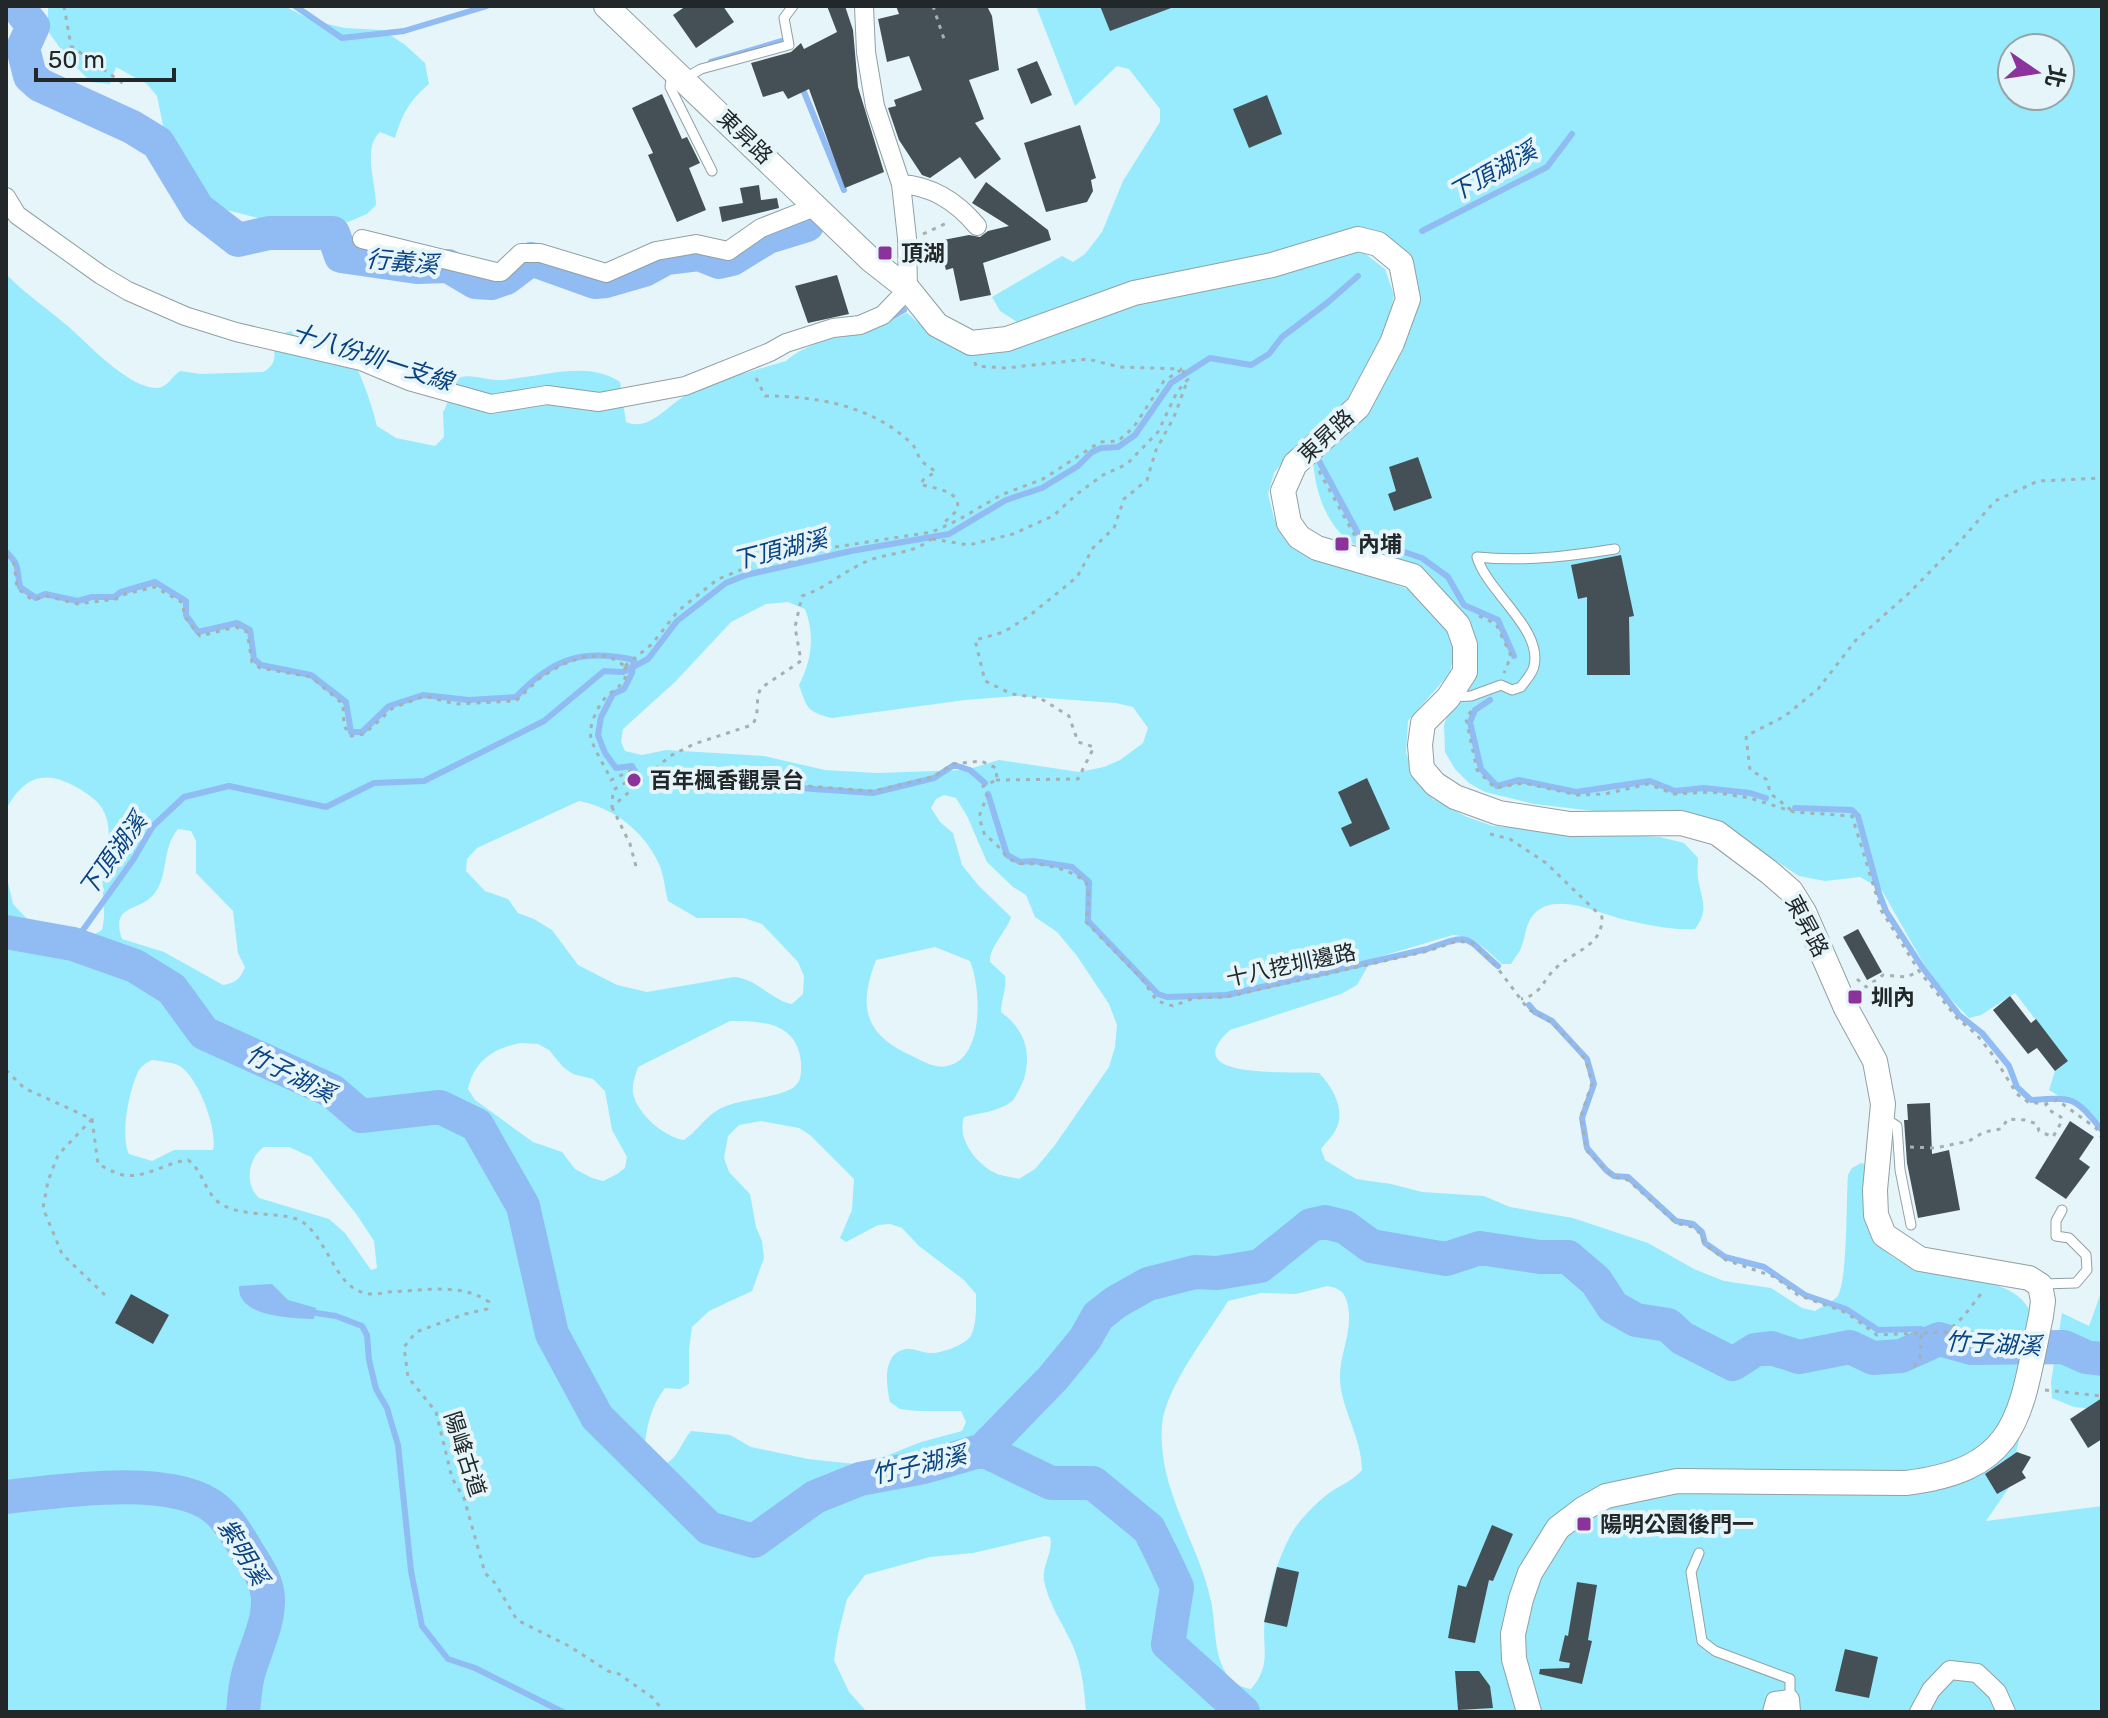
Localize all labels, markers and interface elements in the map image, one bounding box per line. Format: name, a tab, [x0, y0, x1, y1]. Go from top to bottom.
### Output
scale bar	[36, 32, 174, 82]
north arrow	[1996, 32, 2076, 112]
text: 50 m	[48, 46, 105, 74]
text: 北	[2039, 63, 2071, 90]
street label: 東昇路	[712, 104, 778, 170]
water label: 下頂湖溪	[1444, 135, 1544, 208]
place label: 頂湖	[901, 240, 945, 267]
marker: 頂湖	[876, 244, 894, 262]
water label: 行義溪	[365, 245, 442, 279]
water label: 十八份圳一支線	[288, 318, 459, 397]
street label: 東昇路	[1293, 404, 1359, 468]
water label: 下頂湖溪	[730, 524, 833, 575]
place label: 內埔	[1358, 531, 1402, 558]
marker: 內埔	[1333, 535, 1351, 553]
place label: 百年楓香觀景台	[650, 767, 804, 794]
marker: 百年楓香觀景台	[625, 771, 643, 789]
water label: 下頂湖溪	[73, 806, 154, 902]
street label: 東昇路	[1780, 891, 1834, 961]
street label: 十八挖圳邊路	[1224, 938, 1358, 992]
place label: 圳內	[1871, 984, 1915, 1011]
marker: 圳內	[1846, 988, 1864, 1006]
water label: 竹子湖溪	[241, 1040, 342, 1110]
water label: 竹子湖溪	[1944, 1328, 2045, 1361]
street label: 陽峰古道	[439, 1408, 491, 1500]
water label: 竹子湖溪	[869, 1440, 972, 1489]
place label: 陽明公園後門一	[1600, 1511, 1754, 1538]
water label: 紫明溪	[212, 1514, 275, 1593]
marker: 陽明公園後門一	[1575, 1515, 1593, 1533]

